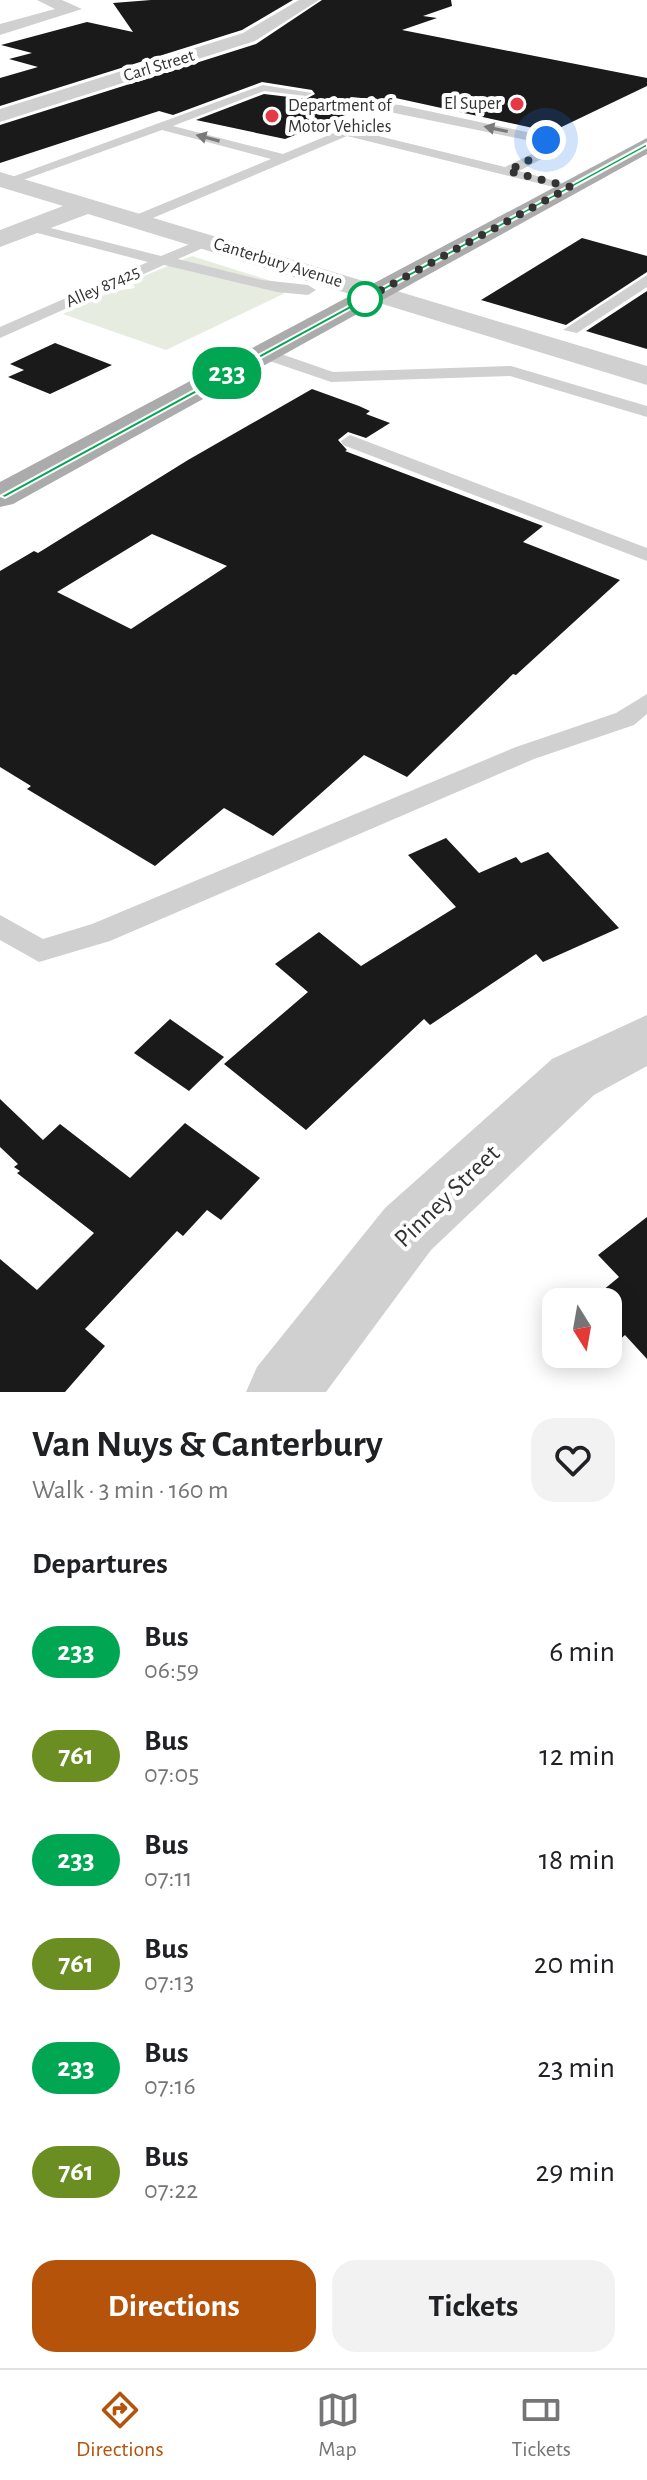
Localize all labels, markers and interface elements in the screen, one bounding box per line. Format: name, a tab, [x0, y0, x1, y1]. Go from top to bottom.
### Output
street label: Carl Street	[121, 47, 197, 85]
place label: El Super	[444, 95, 501, 113]
marker: El Super	[508, 95, 526, 113]
place label: Department of Motor Vehicles	[288, 97, 393, 136]
marker: Department of Motor Vehicles	[263, 107, 281, 125]
your location	[526, 120, 566, 160]
one-way arrow	[484, 122, 509, 135]
one-way arrow	[195, 131, 219, 144]
street label: Canterbury Avenue	[211, 235, 345, 291]
street label: Alley 87425	[63, 263, 143, 311]
unlabelled marker	[348, 282, 382, 316]
line badge: 233	[181, 347, 273, 399]
text: 233	[208, 359, 246, 387]
street label: Pinney Street	[389, 1140, 505, 1252]
north arrow	[542, 1288, 622, 1368]
map controls	[542, 1288, 622, 1368]
button: heart	[531, 1418, 615, 1502]
text: Van Nuys & Canterbury	[32, 1426, 383, 1464]
text: Walk · 3 min · 160 m	[32, 1477, 229, 1503]
text: Departures	[32, 1549, 168, 1579]
text: Bus	[144, 1622, 189, 1652]
text: 6 min	[549, 1637, 615, 1667]
text: 233	[57, 1638, 95, 1666]
text: 06:59	[144, 1657, 199, 1683]
text: Bus	[144, 1726, 189, 1756]
text: 12 min	[539, 1741, 615, 1771]
text: 761	[58, 1742, 94, 1770]
text: 07:05	[144, 1761, 199, 1787]
text: Bus	[144, 1830, 189, 1860]
text: 18 min	[539, 1845, 615, 1875]
text: 233	[57, 1846, 95, 1874]
text: 07:11	[144, 1865, 192, 1891]
text: Bus	[144, 1934, 189, 1964]
text: 20 min	[534, 1949, 615, 1979]
text: 761	[58, 1950, 94, 1978]
text: 07:13	[144, 1969, 194, 1995]
text: Bus	[144, 2038, 189, 2068]
text: 23 min	[537, 2053, 615, 2083]
text: 233	[57, 2054, 95, 2082]
text: 07:16	[144, 2073, 196, 2099]
text: Bus	[144, 2142, 189, 2172]
text: 29 min	[536, 2157, 615, 2187]
text: 761	[58, 2158, 94, 2186]
text: 07:22	[144, 2177, 198, 2203]
button: Directions	[32, 2260, 316, 2352]
button: Tickets	[332, 2260, 615, 2352]
tab: Directions	[76, 2388, 164, 2462]
tab: Map	[316, 2388, 360, 2462]
tab: Tickets	[511, 2388, 571, 2462]

